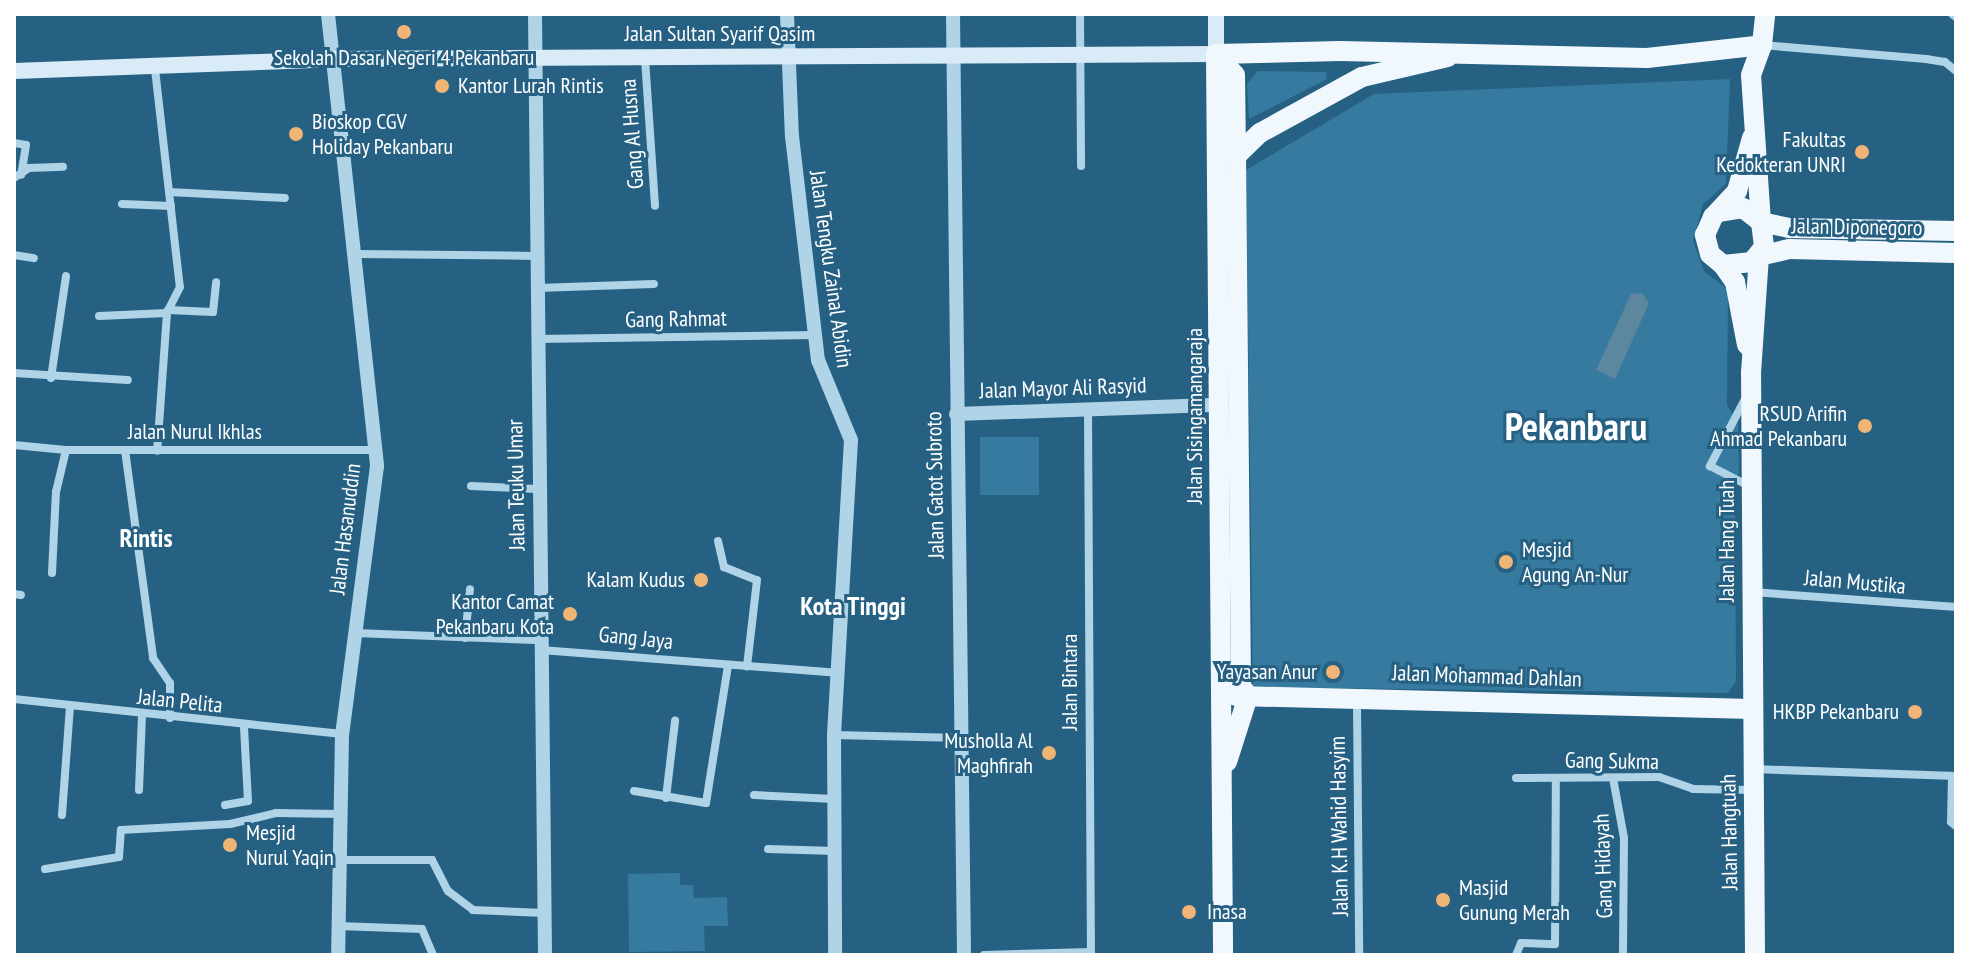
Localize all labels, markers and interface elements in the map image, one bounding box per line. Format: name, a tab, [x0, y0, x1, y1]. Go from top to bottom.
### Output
street label: Jalan Sultan Syarif Qasim	[625, 21, 815, 47]
marker: Sekolah Dasar Negeri 4 Pekanbaru	[395, 23, 413, 41]
place label: Sekolah Dasar Negeri 4 Pekanbaru	[274, 45, 534, 71]
place label: Kantor Lurah Rintis	[458, 73, 604, 99]
marker: Kantor Lurah Rintis	[433, 77, 451, 95]
street label: Gang Al Husna	[615, 78, 649, 190]
place label: Bioskop CGV Holiday Pekanbaru	[312, 108, 454, 160]
marker: Bioskop CGV Holiday Pekanbaru	[287, 125, 305, 143]
place label: Fakultas Kedokteran UNRI	[1716, 126, 1846, 178]
marker: Fakultas Kedokteran UNRI	[1853, 143, 1871, 161]
street label: Jalan Tengku Zainal Abidin	[804, 168, 858, 370]
street label: Jalan Diponegoro	[1791, 213, 1923, 241]
street label: Gang Rahmat	[625, 305, 727, 333]
street label: Jalan Sisingamangaraja	[1182, 328, 1208, 504]
street label: Jalan Mayor Ali Rasyid	[979, 372, 1147, 404]
place label: RSUD Arifin Ahmad Pekanbaru	[1710, 400, 1847, 452]
district label: Pekanbaru	[1505, 403, 1647, 449]
street label: Jalan Gatot Subroto	[921, 411, 949, 559]
marker: RSUD Arifin Ahmad Pekanbaru	[1854, 415, 1876, 437]
street label: Jalan Nurul Ikhlas	[128, 419, 262, 445]
street label: Jalan Teuku Umar	[502, 419, 530, 551]
street label: Jalan Hasanuddin	[324, 462, 366, 596]
street label: Jalan Hang Tuah	[1714, 480, 1740, 602]
district label: Rintis	[119, 522, 173, 554]
place label: Mesjid Agung An-Nur	[1522, 536, 1629, 588]
marker: Mesjid Agung An-Nur	[1497, 553, 1515, 571]
street label: Jalan Mustika	[1803, 564, 1907, 600]
place label: Kalam Kudus	[586, 567, 685, 593]
marker: Kalam Kudus	[692, 571, 710, 589]
place label: Kantor Camat Pekanbaru Kota	[436, 588, 554, 640]
district label: Kota Tinggi	[800, 590, 906, 622]
marker: Kantor Camat Pekanbaru Kota	[561, 605, 579, 623]
street label: Gang Jaya	[598, 621, 674, 655]
street label: Jalan Bintara	[1057, 634, 1083, 730]
place label: Yayasan Anur	[1216, 659, 1317, 685]
street label: Jalan Mohammad Dahlan	[1392, 659, 1582, 693]
marker: Yayasan Anur	[1324, 663, 1342, 681]
street label: Jalan Pelita	[136, 683, 224, 719]
place label: HKBP Pekanbaru	[1772, 699, 1899, 725]
marker: HKBP Pekanbaru	[1906, 703, 1924, 721]
place label: Musholla Al Maghfirah	[944, 727, 1033, 778]
street label: Jalan K.H Wahid Hasyim	[1324, 736, 1354, 916]
marker: Musholla Al Maghfirah	[1040, 744, 1058, 762]
street label: Gang Sukma	[1565, 747, 1659, 775]
street label: Jalan Hangtuah	[1715, 774, 1743, 890]
street label: Gang Hidayah	[1588, 813, 1618, 919]
place label: Mesjid Nurul Yaqin	[246, 819, 334, 870]
marker: Mesjid Nurul Yaqin	[221, 836, 239, 854]
place label: Masjid Gunung Merah	[1459, 874, 1570, 926]
marker: Masjid Gunung Merah	[1434, 891, 1452, 909]
place label: Inasa	[1207, 899, 1247, 925]
marker: Inasa	[1178, 901, 1200, 923]

